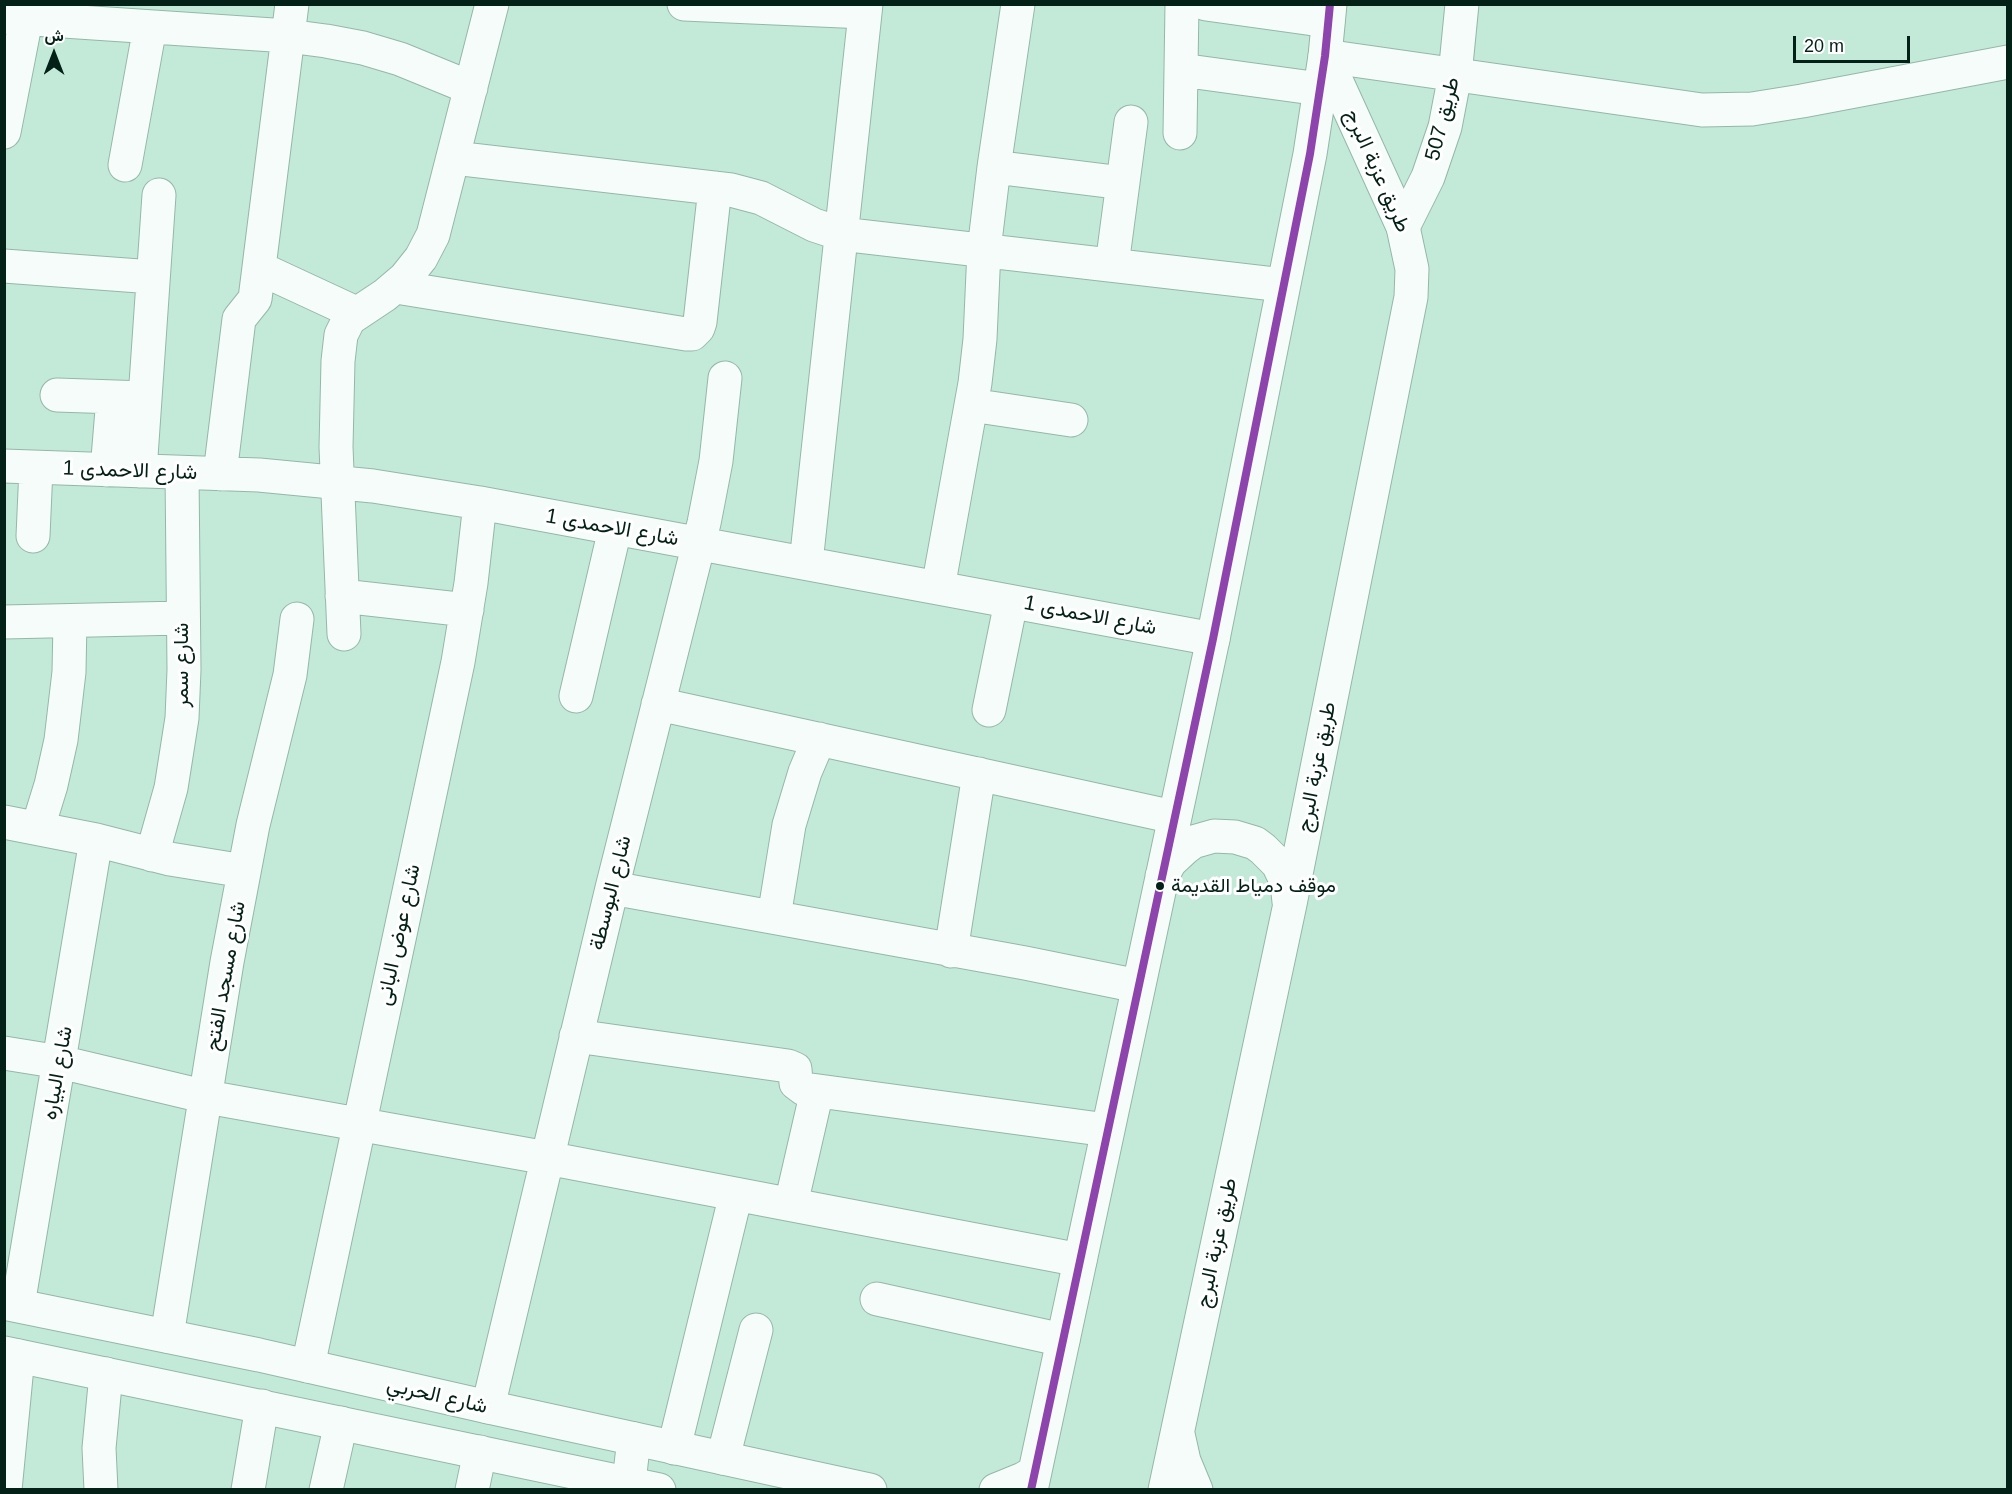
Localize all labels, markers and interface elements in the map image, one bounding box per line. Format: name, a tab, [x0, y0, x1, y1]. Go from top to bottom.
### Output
north arrow	[24, 24, 84, 84]
scale bar	[1796, 24, 1913, 62]
text: ش	[44, 27, 64, 44]
text: 20 m	[1804, 36, 1844, 56]
street label: طريق 507	[1420, 75, 1466, 163]
street label: طريق عزبة البرج	[1339, 105, 1415, 237]
street label: شارع الاحمدى 1	[62, 456, 198, 486]
street label: شارع الاحمدى 1	[544, 504, 680, 552]
street label: شارع الاحمدى 1	[1022, 591, 1158, 641]
street label: شارع سمر	[169, 623, 195, 707]
street label: طريق عزبة البرج	[1292, 700, 1342, 834]
street label: شارع البوسطة	[585, 833, 637, 953]
street label: شارع عوض البانى	[372, 862, 426, 1008]
place label: موقف دمياط القديمة	[1171, 874, 1336, 898]
marker: موقف دمياط القديمة	[1154, 880, 1166, 892]
street label: شارع مسجد الفتح	[200, 899, 252, 1053]
street label: شارع البياره	[37, 1024, 79, 1122]
street label: طريق عزبة البرج	[1191, 1176, 1243, 1310]
street label: شارع الحربي	[384, 1372, 490, 1420]

